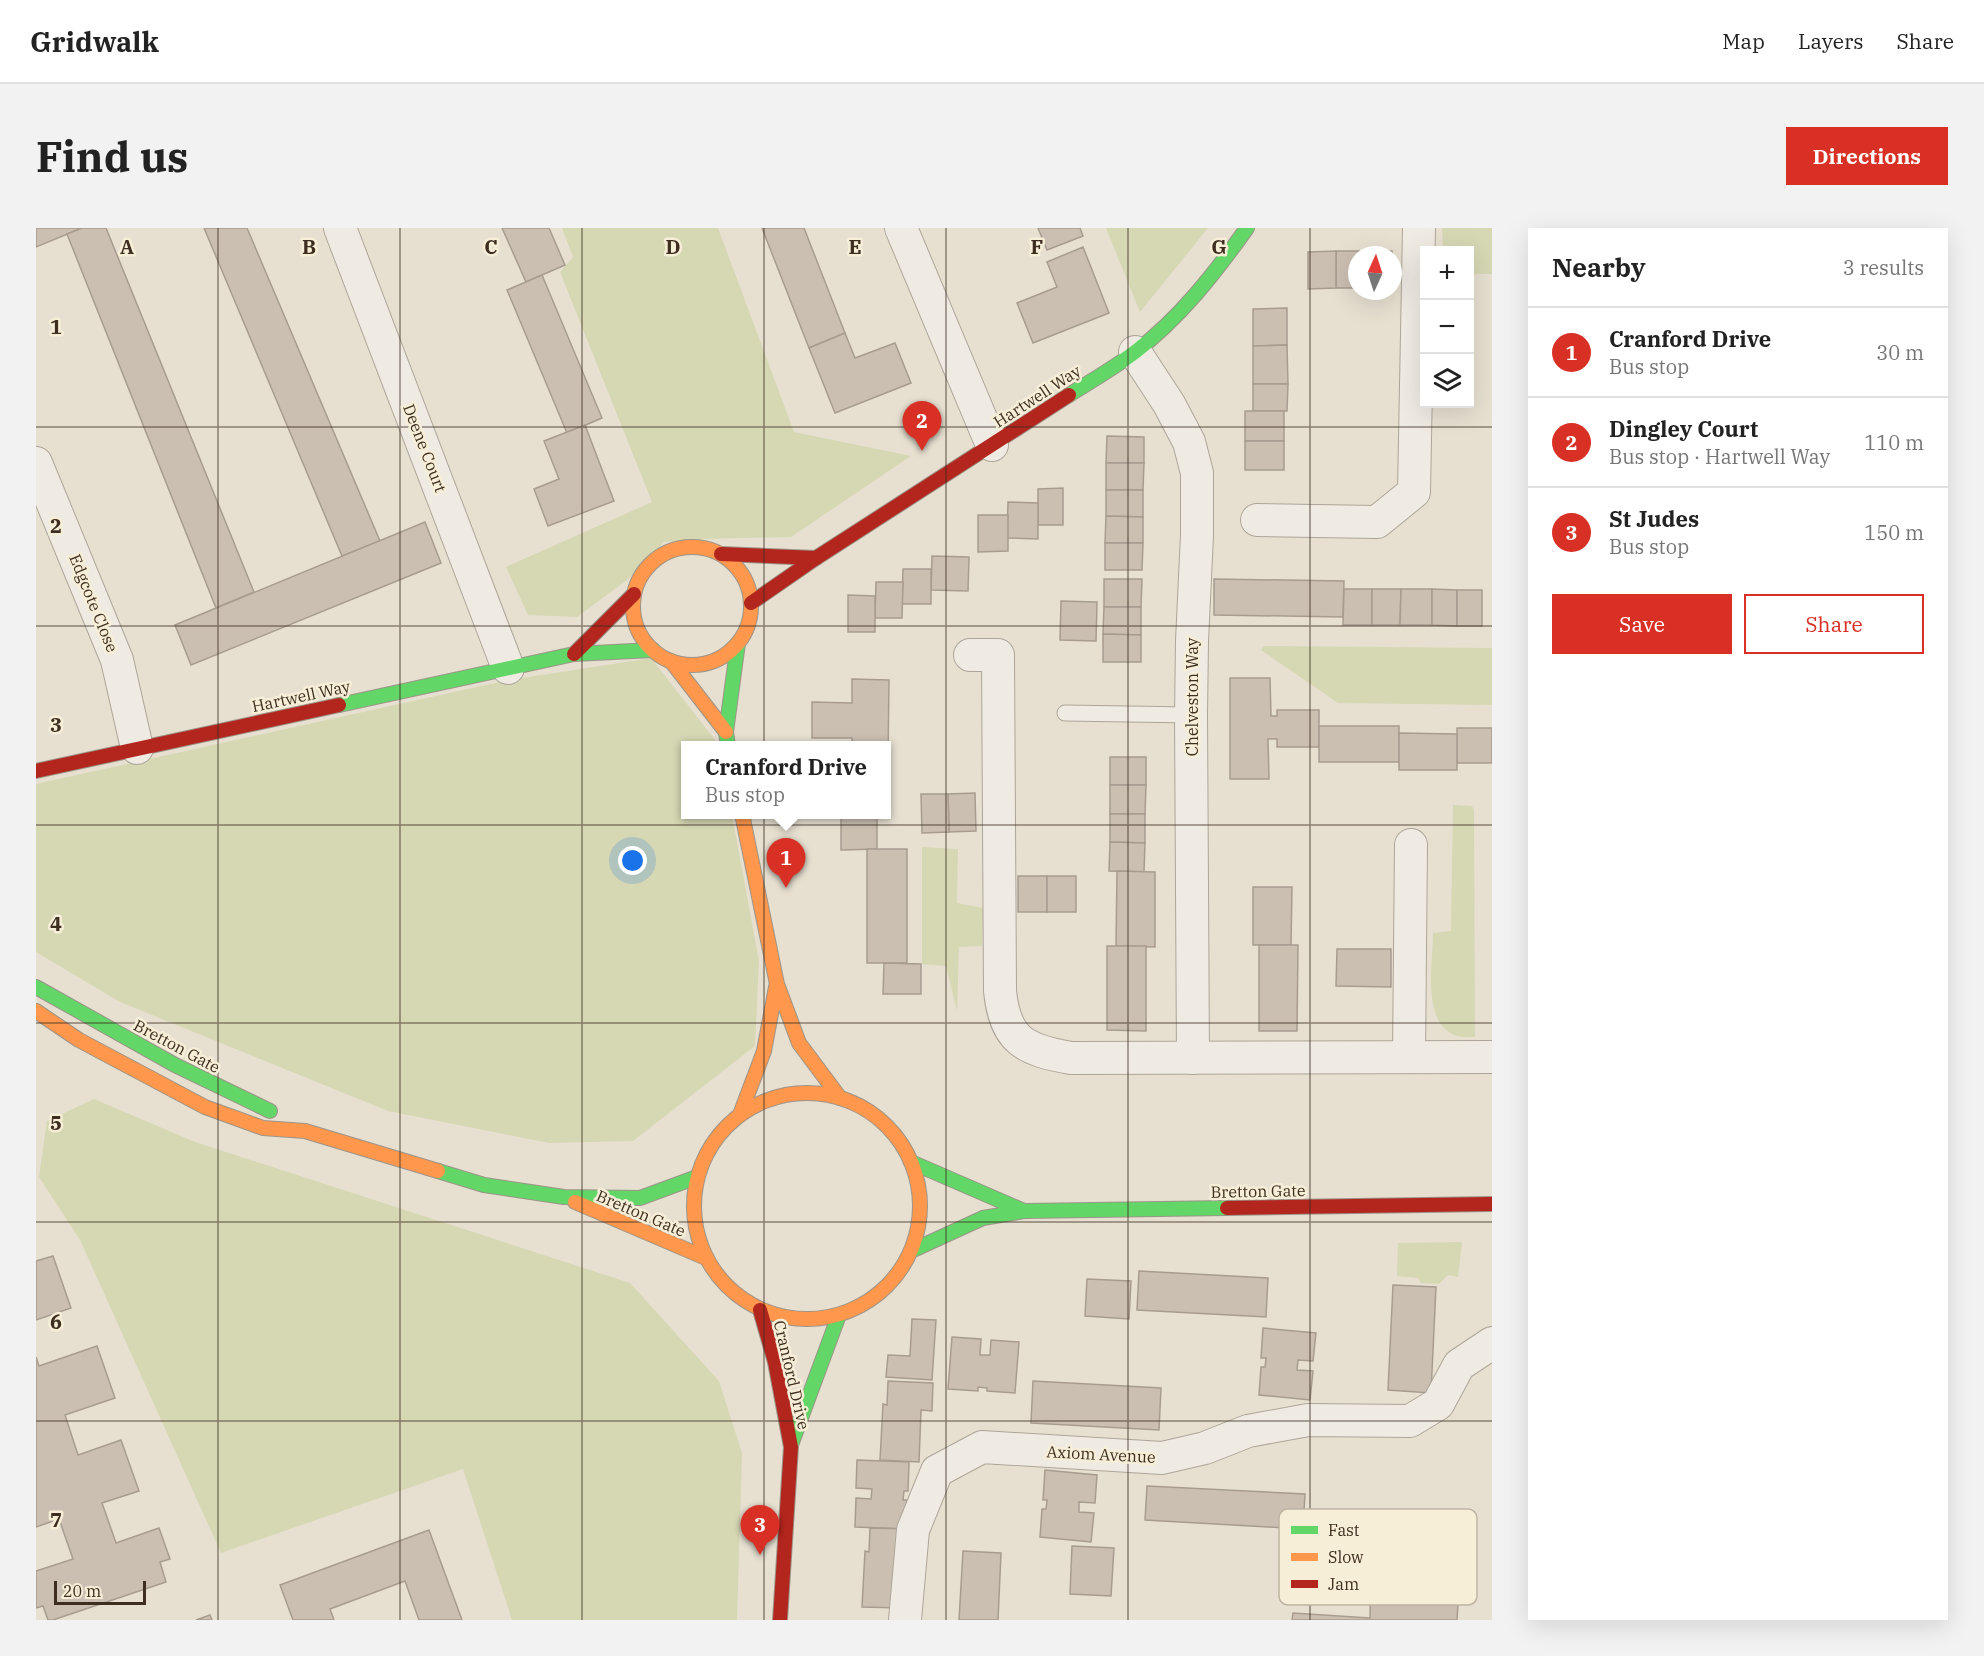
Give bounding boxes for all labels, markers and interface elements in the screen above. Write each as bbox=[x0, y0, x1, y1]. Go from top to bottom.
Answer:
text: Gridwalk bbox=[30, 23, 159, 60]
text: Map bbox=[1722, 27, 1765, 55]
text: Layers bbox=[1798, 27, 1864, 55]
text: Share bbox=[1897, 27, 1954, 55]
button: Directions bbox=[1786, 127, 1948, 185]
text: Find us bbox=[36, 129, 188, 184]
text: A bbox=[120, 233, 134, 260]
text: B bbox=[302, 233, 316, 260]
text: C bbox=[484, 233, 498, 260]
text: D bbox=[665, 233, 681, 260]
text: E bbox=[848, 233, 862, 260]
text: F bbox=[1031, 233, 1043, 260]
text: G bbox=[1211, 233, 1227, 260]
north arrow bbox=[1348, 246, 1402, 300]
map controls bbox=[1420, 246, 1474, 408]
button: + bbox=[1420, 246, 1474, 300]
text: Nearby bbox=[1552, 250, 1646, 284]
text: 3 results bbox=[1843, 254, 1924, 281]
button: − bbox=[1420, 300, 1474, 354]
text: 1 bbox=[50, 313, 62, 340]
text: Cranford Drive bbox=[1609, 324, 1771, 353]
text: 1 bbox=[1566, 339, 1578, 366]
text: 30 m bbox=[1876, 339, 1924, 366]
text: Bus stop bbox=[1609, 353, 1689, 380]
button: layers bbox=[1420, 354, 1474, 408]
street label: Hartwell Way bbox=[990, 360, 1085, 432]
street label: Deene Court bbox=[399, 401, 451, 495]
pin: 2 bbox=[902, 402, 942, 451]
text: Dingley Court bbox=[1609, 414, 1758, 443]
text: 2 bbox=[1566, 429, 1578, 456]
text: 110 m bbox=[1864, 429, 1924, 456]
text: Bus stop · Hartwell Way bbox=[1609, 443, 1830, 470]
text: St Judes bbox=[1609, 504, 1699, 533]
text: 2 bbox=[50, 512, 62, 539]
text: 3 bbox=[1566, 519, 1578, 546]
text: 150 m bbox=[1864, 519, 1924, 546]
text: Bus stop bbox=[1609, 533, 1689, 560]
street label: Edgcote Close bbox=[65, 551, 123, 655]
button: Save bbox=[1552, 594, 1732, 654]
button: Share bbox=[1744, 594, 1924, 654]
street label: Chelveston Way bbox=[1182, 637, 1202, 756]
street label: Hartwell Way bbox=[250, 676, 352, 716]
text: 3 bbox=[50, 711, 62, 738]
popup bbox=[681, 741, 891, 819]
text: Cranford Drive bbox=[705, 752, 867, 781]
text: Bus stop bbox=[705, 781, 785, 808]
pin: 1 bbox=[766, 838, 806, 888]
your location bbox=[618, 846, 647, 875]
text: 4 bbox=[50, 910, 62, 937]
street label: Bretton Gate bbox=[130, 1015, 224, 1077]
text: 5 bbox=[50, 1109, 62, 1136]
street label: Bretton Gate bbox=[1210, 1180, 1306, 1202]
street label: Bretton Gate bbox=[593, 1185, 689, 1241]
text: 6 bbox=[50, 1308, 62, 1335]
street label: Cranford Drive bbox=[770, 1318, 814, 1432]
street label: Axiom Avenue bbox=[1046, 1441, 1156, 1467]
text: 7 bbox=[50, 1506, 62, 1533]
pin: 3 bbox=[740, 1506, 780, 1555]
legend bbox=[1279, 1509, 1477, 1605]
text: Fast bbox=[1328, 1520, 1360, 1540]
text: Slow bbox=[1328, 1547, 1364, 1567]
text: Jam bbox=[1328, 1574, 1359, 1594]
scale bar bbox=[54, 1578, 146, 1606]
text: 20 m bbox=[63, 1581, 101, 1601]

